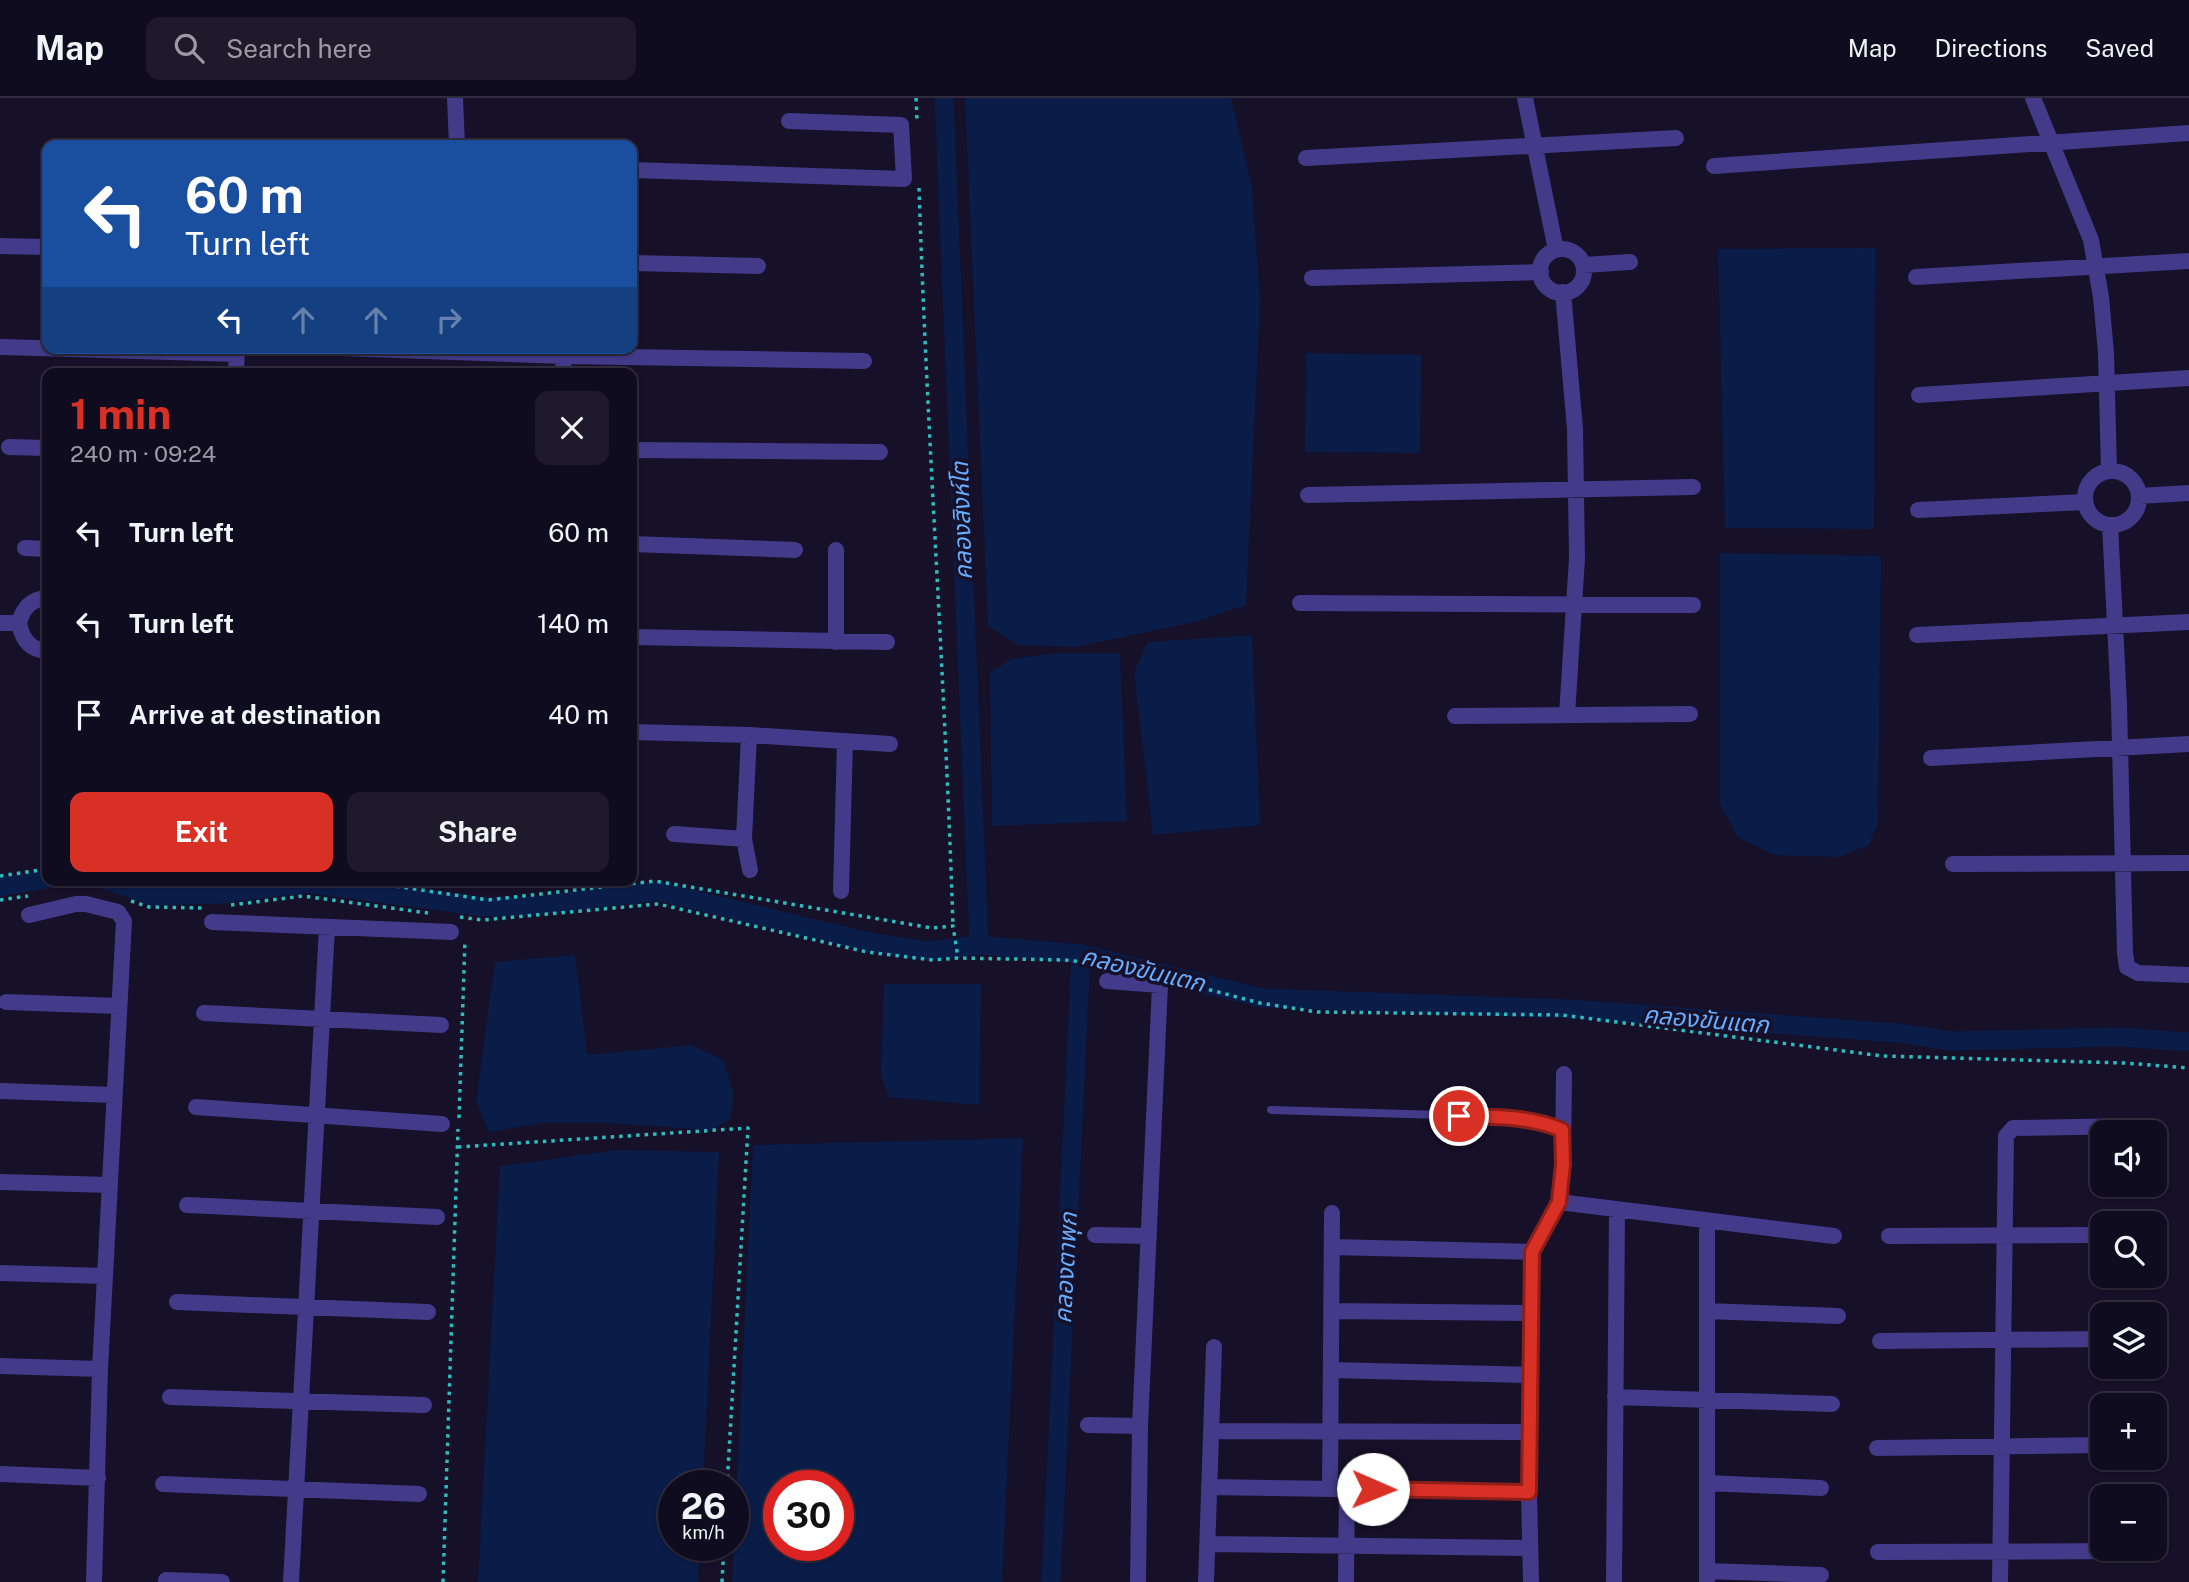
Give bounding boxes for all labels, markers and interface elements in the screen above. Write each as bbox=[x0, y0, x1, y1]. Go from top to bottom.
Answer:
search box bbox=[146, 17, 636, 80]
text: Map bbox=[35, 29, 104, 67]
icon: search bbox=[170, 29, 208, 67]
text: Search here bbox=[226, 33, 372, 64]
text: Map bbox=[1848, 34, 1897, 62]
text: Directions bbox=[1935, 34, 2047, 62]
text: Saved bbox=[2085, 34, 2154, 62]
text: 60 m bbox=[185, 166, 304, 224]
icon: left bbox=[70, 168, 161, 259]
text: Turn left bbox=[185, 225, 310, 262]
icon: left bbox=[211, 301, 249, 339]
icon: ahead bbox=[284, 301, 322, 339]
icon: ahead bbox=[357, 301, 395, 339]
icon: right bbox=[430, 301, 468, 339]
text: 1 min bbox=[70, 389, 171, 438]
button: close bbox=[535, 391, 609, 465]
text: 240 m · 09:24 bbox=[70, 440, 216, 467]
water label: คลองสิงห์โต bbox=[945, 460, 977, 581]
icon: left bbox=[70, 514, 108, 552]
text: Turn left bbox=[129, 517, 234, 548]
text: 60 m bbox=[548, 517, 609, 548]
icon: left bbox=[70, 605, 108, 643]
text: Turn left bbox=[129, 608, 234, 639]
text: 140 m bbox=[537, 608, 609, 639]
icon: arrive bbox=[70, 696, 108, 734]
text: Arrive at destination bbox=[129, 699, 381, 730]
text: 40 m bbox=[548, 699, 609, 730]
button: Exit bbox=[70, 792, 333, 872]
button: Share bbox=[347, 792, 609, 872]
water label: คลองขันแตก bbox=[1079, 941, 1209, 997]
water label: คลองขันแตก bbox=[1642, 1000, 1772, 1039]
pin bbox=[1429, 1086, 1489, 1146]
icon: arrive bbox=[1440, 1097, 1478, 1135]
map controls bbox=[2090, 1120, 2167, 1561]
button: sound bbox=[2090, 1120, 2167, 1197]
water label: คลองตาพุก bbox=[1048, 1210, 1084, 1324]
button: search bbox=[2090, 1211, 2167, 1288]
button: layers bbox=[2090, 1302, 2167, 1379]
button: + bbox=[2090, 1393, 2167, 1470]
position arrow bbox=[1336, 1452, 1410, 1526]
speed limit sign: 30 bbox=[763, 1470, 854, 1561]
button: − bbox=[2090, 1484, 2167, 1561]
text: 26 bbox=[681, 1486, 726, 1527]
text: km/h bbox=[682, 1522, 725, 1543]

